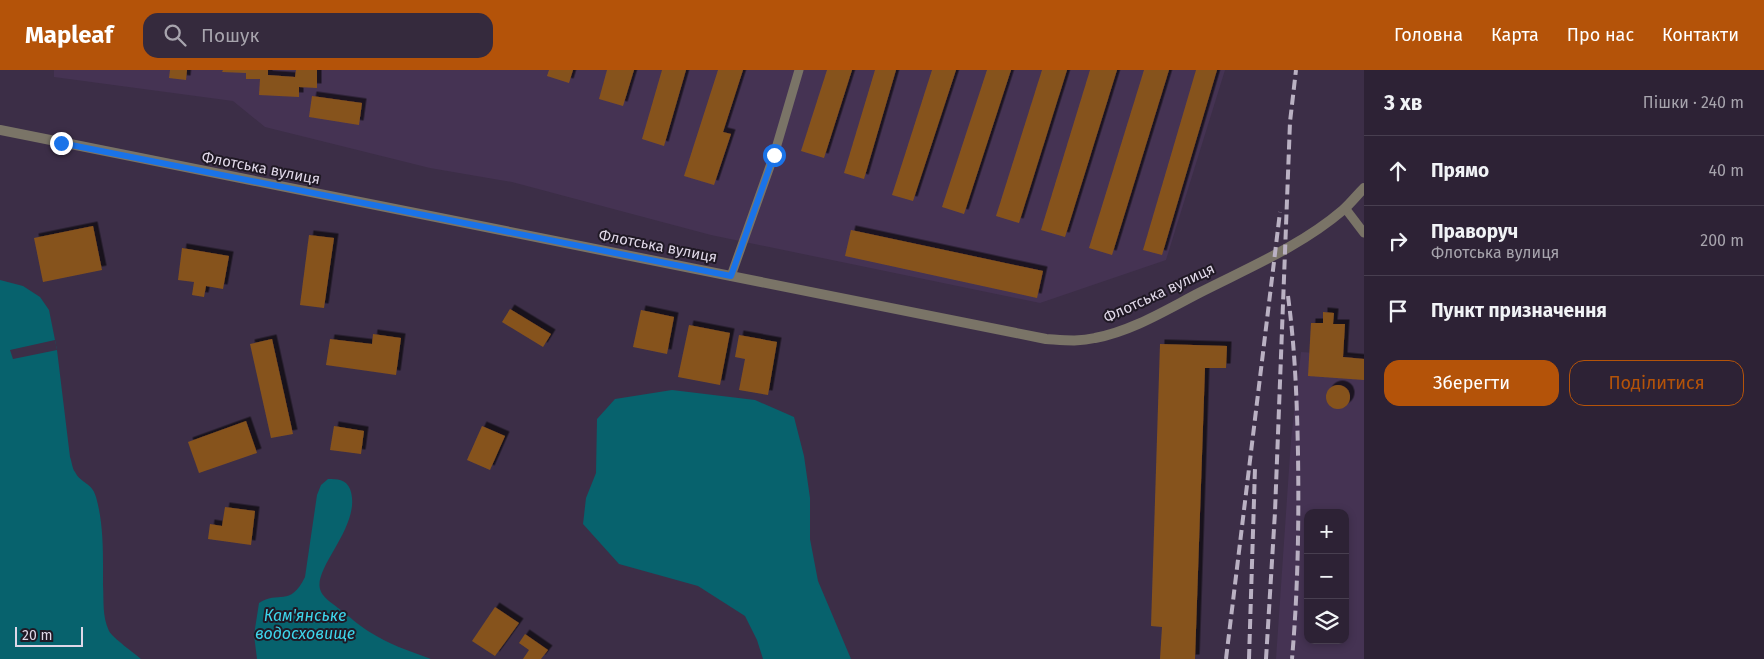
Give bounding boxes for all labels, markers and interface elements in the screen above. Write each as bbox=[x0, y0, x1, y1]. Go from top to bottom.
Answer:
search box bbox=[143, 13, 493, 58]
text: Mapleaf bbox=[25, 21, 113, 49]
icon: search bbox=[161, 21, 189, 49]
text: Пошук bbox=[201, 24, 259, 47]
text: Головна bbox=[1394, 24, 1463, 46]
text: Карта bbox=[1491, 24, 1539, 46]
text: Про нас bbox=[1567, 24, 1634, 46]
text: Контакти bbox=[1662, 24, 1739, 46]
text: 3 хв bbox=[1384, 90, 1422, 116]
text: Пішки · 240 m bbox=[1643, 93, 1744, 112]
route end bbox=[50, 132, 73, 155]
route start bbox=[763, 144, 786, 167]
street label: Флотська вулиця bbox=[200, 148, 322, 188]
icon: ahead bbox=[1384, 157, 1412, 185]
text: Прямо bbox=[1431, 159, 1489, 182]
text: 40 m bbox=[1709, 161, 1744, 180]
text: Праворуч bbox=[1431, 220, 1518, 243]
street label: Флотська вулиця bbox=[597, 226, 719, 266]
icon: right bbox=[1384, 227, 1412, 255]
text: 200 m bbox=[1700, 231, 1744, 250]
text: Флотська вулиця bbox=[1431, 243, 1559, 262]
street label: Флотська вулиця bbox=[1101, 259, 1217, 327]
icon: arrive bbox=[1384, 297, 1412, 325]
text: Пункт призначення bbox=[1431, 299, 1607, 322]
button: Зберегти bbox=[1384, 360, 1559, 406]
button: Поділитися bbox=[1569, 360, 1744, 406]
map controls bbox=[1304, 509, 1349, 644]
button: + bbox=[1304, 509, 1349, 554]
button: − bbox=[1304, 554, 1349, 599]
button: layers bbox=[1304, 599, 1349, 644]
water label: Кам'янське водосховище bbox=[255, 606, 355, 643]
scale bar bbox=[15, 624, 82, 647]
text: 20 m bbox=[22, 627, 52, 644]

